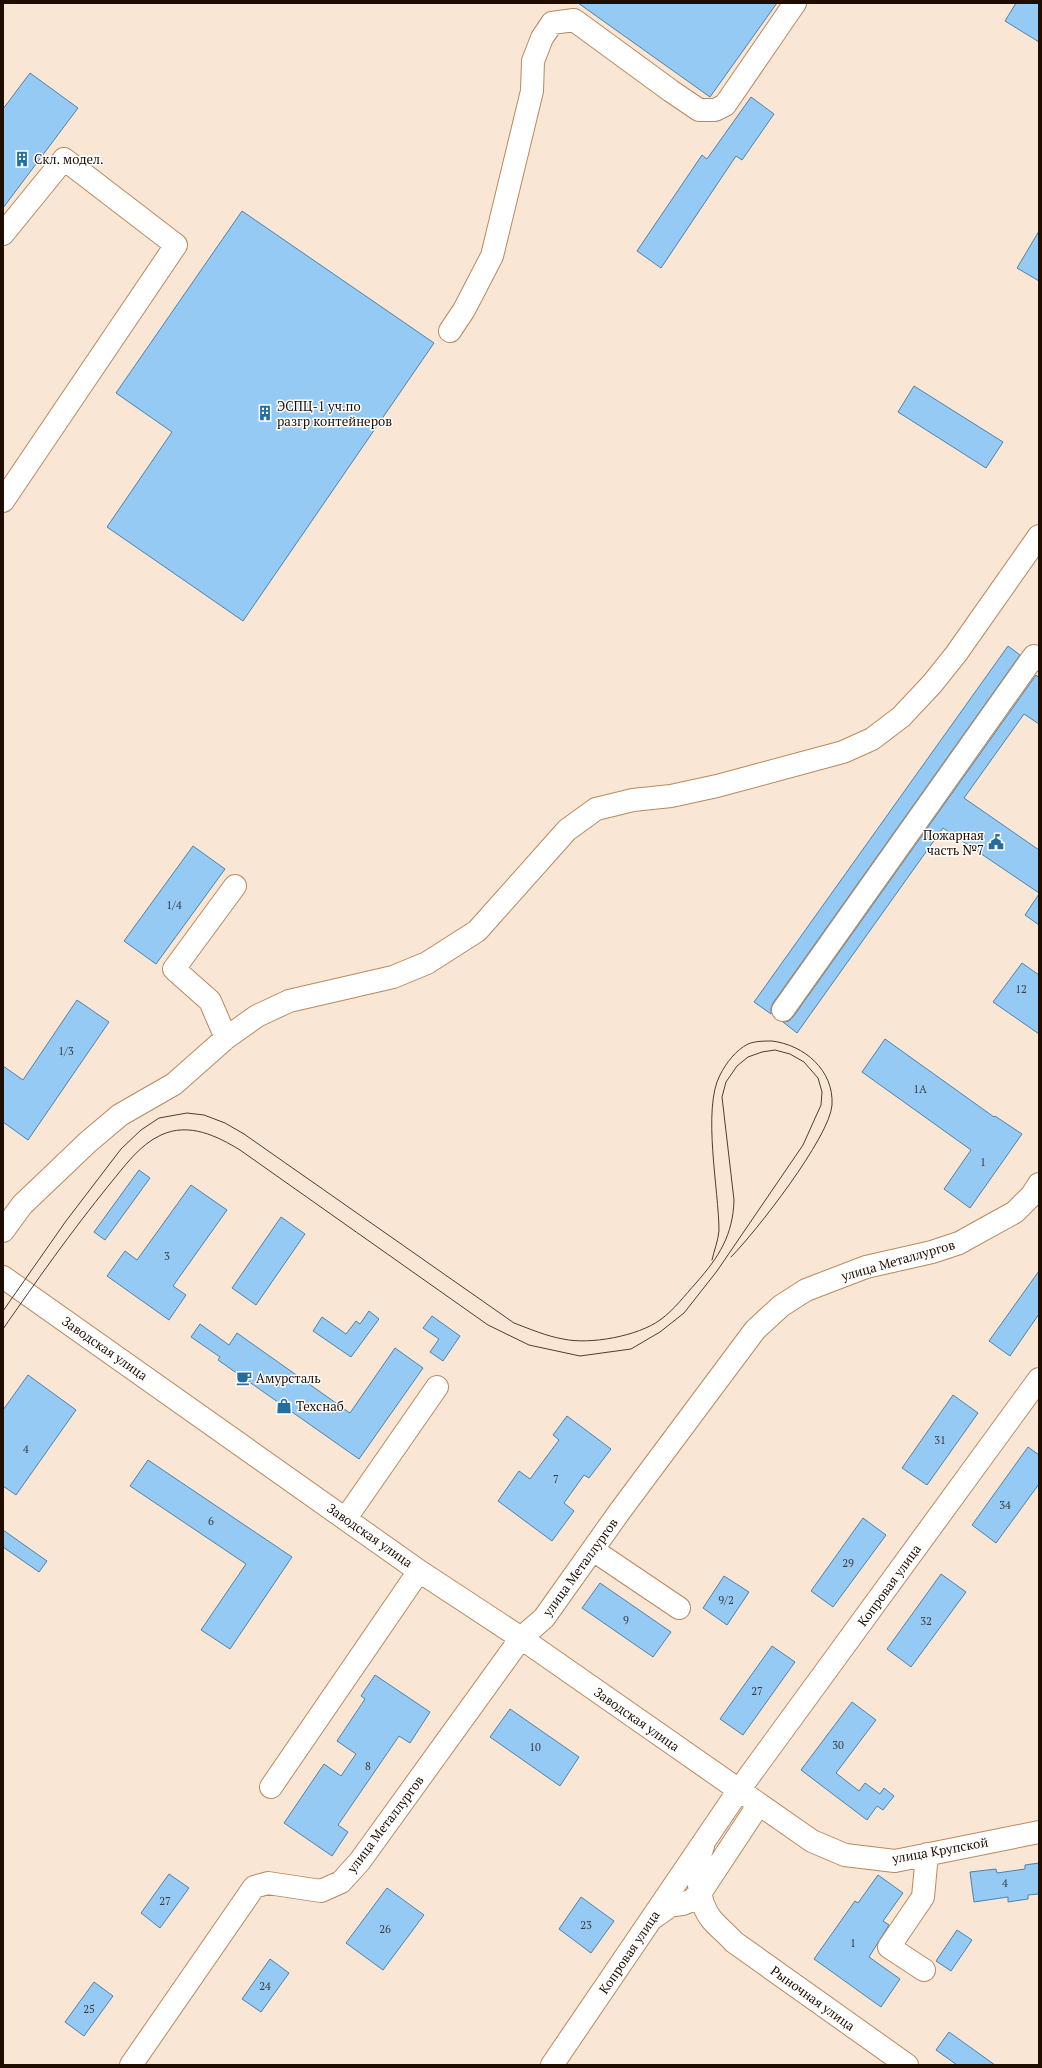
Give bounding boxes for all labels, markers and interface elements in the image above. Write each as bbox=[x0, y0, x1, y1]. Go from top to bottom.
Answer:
building icon: Скл. модел. bbox=[13, 150, 31, 168]
place label: Скл. модел. bbox=[34, 150, 104, 168]
place label: ЭСПЦ-1 уч.по разгр контейнеров bbox=[277, 397, 392, 430]
building icon: ЭСПЦ-1 уч.по разгр контейнеров bbox=[256, 404, 274, 422]
place label: Пожарная часть №7 bbox=[923, 826, 984, 859]
public building icon: Пожарная часть №7 bbox=[987, 833, 1005, 851]
house number: 1/4 bbox=[166, 898, 182, 912]
house number: 12 bbox=[1015, 982, 1027, 996]
house number: 1/3 bbox=[58, 1044, 74, 1058]
house number: 1А bbox=[913, 1082, 927, 1096]
house number: 1 bbox=[980, 1155, 986, 1169]
street label: улица Металлургов bbox=[838, 1235, 957, 1285]
house number: 3 bbox=[164, 1249, 170, 1263]
street label: Заводская улица bbox=[59, 1312, 152, 1384]
cafe icon: Амурсталь bbox=[235, 1369, 253, 1387]
place label: Амурсталь bbox=[256, 1369, 321, 1387]
shop icon: Техснаб bbox=[275, 1397, 293, 1415]
place label: Техснаб bbox=[296, 1397, 344, 1415]
house number: 31 bbox=[934, 1433, 946, 1447]
house number: 4 bbox=[23, 1442, 29, 1456]
house number: 7 bbox=[553, 1472, 559, 1486]
house number: 34 bbox=[999, 1498, 1011, 1512]
street label: Заводская улица bbox=[324, 1499, 417, 1571]
house number: 6 bbox=[208, 1514, 214, 1528]
street label: улица Металлургов bbox=[538, 1514, 622, 1621]
street label: Копровая улица bbox=[853, 1540, 925, 1629]
house number: 29 bbox=[842, 1556, 854, 1570]
house number: 9/2 bbox=[718, 1593, 734, 1607]
house number: 9 bbox=[623, 1613, 629, 1627]
house number: 32 bbox=[920, 1614, 932, 1628]
street label: Заводская улица bbox=[591, 1683, 684, 1755]
house number: 27 bbox=[751, 1684, 763, 1698]
house number: 30 bbox=[832, 1738, 844, 1752]
house number: 10 bbox=[529, 1740, 541, 1754]
house number: 8 bbox=[365, 1759, 371, 1773]
street label: улица Металлургов bbox=[342, 1772, 428, 1877]
street label: улица Крупской bbox=[890, 1833, 989, 1867]
house number: 4 bbox=[1002, 1876, 1008, 1890]
house number: 27 bbox=[159, 1894, 171, 1908]
street label: Копровая улица bbox=[594, 1906, 664, 1997]
house number: 23 bbox=[580, 1918, 592, 1932]
house number: 26 bbox=[379, 1922, 391, 1936]
house number: 1 bbox=[850, 1936, 856, 1950]
street label: Рыночная улица bbox=[767, 1961, 859, 2035]
house number: 24 bbox=[259, 1979, 271, 1993]
house number: 25 bbox=[83, 2002, 95, 2016]

